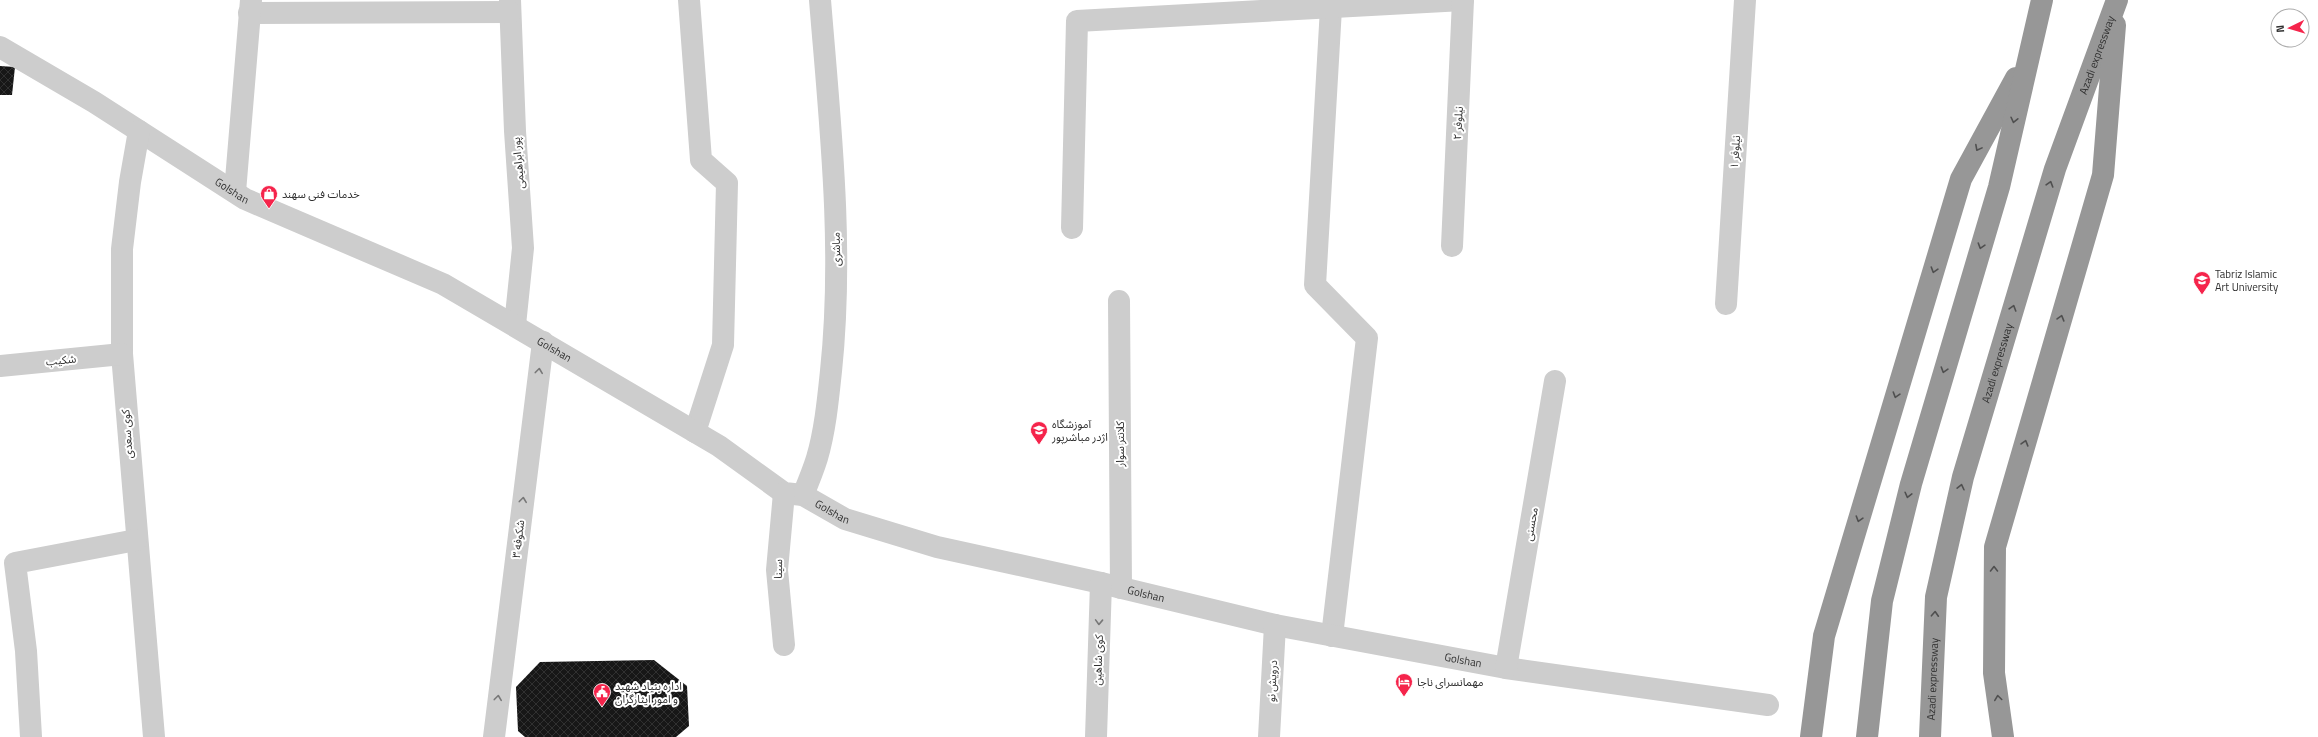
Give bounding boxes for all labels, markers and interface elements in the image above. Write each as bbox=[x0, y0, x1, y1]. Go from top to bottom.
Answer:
north arrow bbox=[2270, 8, 2310, 48]
street label: Azadi expressway bbox=[2075, 13, 2119, 97]
text: N bbox=[2272, 24, 2288, 33]
street label: نیلوفر ۲ bbox=[1449, 106, 1467, 140]
one-way arrow bbox=[2010, 116, 2019, 123]
street label: نیلوفر ۱ bbox=[1726, 135, 1744, 169]
street label: پور ابراهیمی bbox=[508, 136, 528, 190]
one-way arrow bbox=[1975, 144, 1983, 152]
street label: Golshan bbox=[212, 174, 251, 208]
one-way arrow bbox=[2045, 181, 2054, 188]
shop icon: خدمات فنی سهند bbox=[259, 184, 279, 209]
place label: خدمات فنی سهند bbox=[282, 186, 360, 202]
street label: مباشری bbox=[828, 232, 844, 266]
one-way arrow bbox=[1977, 242, 1986, 249]
place label: Tabriz Islamic Art University bbox=[2215, 266, 2279, 295]
one-way arrow bbox=[1930, 267, 1939, 274]
school or university icon: Tabriz Islamic Art University bbox=[2192, 270, 2212, 295]
one-way arrow bbox=[2008, 305, 2017, 312]
one-way arrow bbox=[2056, 315, 2065, 322]
street label: Azadi expressway bbox=[1978, 321, 2017, 405]
street label: Golshan bbox=[534, 333, 575, 366]
street label: شکیب bbox=[45, 350, 77, 370]
one-way arrow bbox=[1940, 367, 1949, 374]
one-way arrow bbox=[534, 368, 543, 374]
one-way arrow bbox=[1892, 391, 1901, 398]
street label: کوی سعدی bbox=[117, 409, 137, 459]
place label: آموزشگاه اژدر مباشرپور bbox=[1051, 416, 1108, 445]
school or university icon: آموزشگاه اژدر مباشرپور bbox=[1029, 420, 1049, 445]
street label: کلانتر سوار bbox=[1112, 421, 1128, 468]
one-way arrow bbox=[2020, 440, 2029, 447]
one-way arrow bbox=[1956, 484, 1964, 490]
one-way arrow bbox=[1904, 491, 1913, 498]
street label: Golshan bbox=[812, 495, 851, 528]
one-way arrow bbox=[518, 497, 527, 503]
street label: محسنی bbox=[1520, 506, 1542, 542]
one-way arrow bbox=[1855, 515, 1864, 522]
street label: شکوفه ۳ bbox=[508, 519, 528, 559]
street label: سینا bbox=[770, 559, 786, 579]
one-way arrow bbox=[1990, 566, 1999, 572]
street label: Golshan bbox=[1126, 582, 1166, 606]
one-way arrow bbox=[1931, 611, 1940, 617]
one-way arrow bbox=[1095, 619, 1104, 625]
street label: کوی شاهین bbox=[1089, 634, 1107, 686]
street label: Azadi expressway bbox=[1923, 637, 1942, 721]
street label: Golshan bbox=[1443, 649, 1483, 671]
street label: درویش نو bbox=[1263, 660, 1281, 702]
hotel icon: مهمانسرای ناجا bbox=[1394, 672, 1414, 697]
place label: مهمانسرای ناجا bbox=[1417, 674, 1484, 690]
place label: اداره بنیاد شهید و امور ایثارگران bbox=[615, 678, 682, 707]
public building icon: اداره بنیاد شهید و امور ایثارگران bbox=[592, 682, 612, 707]
one-way arrow bbox=[493, 695, 502, 701]
one-way arrow bbox=[1994, 695, 2003, 701]

